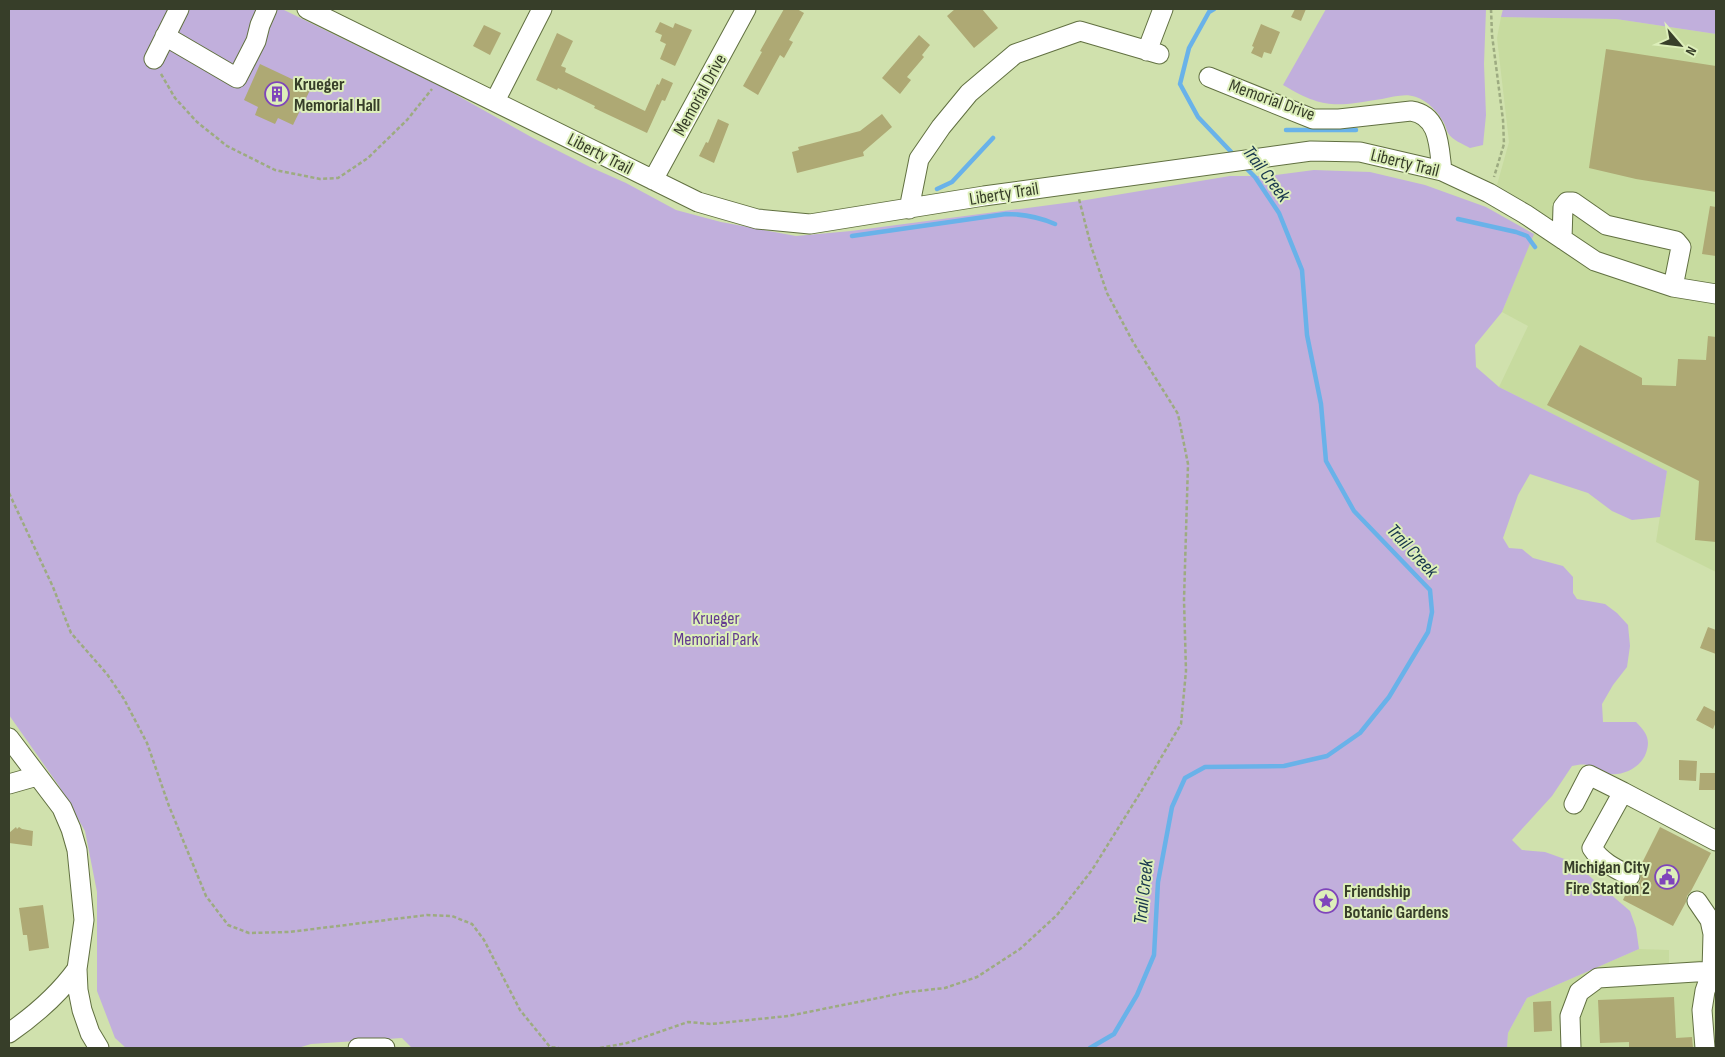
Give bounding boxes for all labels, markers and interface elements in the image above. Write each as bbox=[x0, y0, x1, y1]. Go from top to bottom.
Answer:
north arrow bbox=[1655, 20, 1705, 70]
text: N bbox=[1682, 44, 1700, 58]
street label: Memorial Drive bbox=[669, 51, 731, 139]
place label: Krueger Memorial Hall bbox=[294, 74, 380, 116]
street label: Memorial Drive bbox=[1226, 75, 1318, 125]
building icon: Krueger Memorial Hall bbox=[264, 81, 290, 107]
street label: Liberty Trail bbox=[564, 129, 636, 179]
water label: Trail Creek bbox=[1237, 141, 1295, 208]
street label: Liberty Trail bbox=[1369, 144, 1441, 182]
street label: Liberty Trail bbox=[968, 178, 1040, 210]
water label: Trail Creek bbox=[1382, 519, 1443, 583]
park label: Krueger Memorial Park bbox=[674, 608, 759, 650]
place label: Michigan City Fire Station 2 bbox=[1564, 857, 1651, 899]
water label: Trail Creek bbox=[1129, 858, 1159, 925]
public building icon: Michigan City Fire Station 2 bbox=[1654, 864, 1680, 890]
place label: Friendship Botanic Gardens bbox=[1344, 881, 1448, 923]
place icon: Friendship Botanic Gardens bbox=[1313, 888, 1339, 914]

